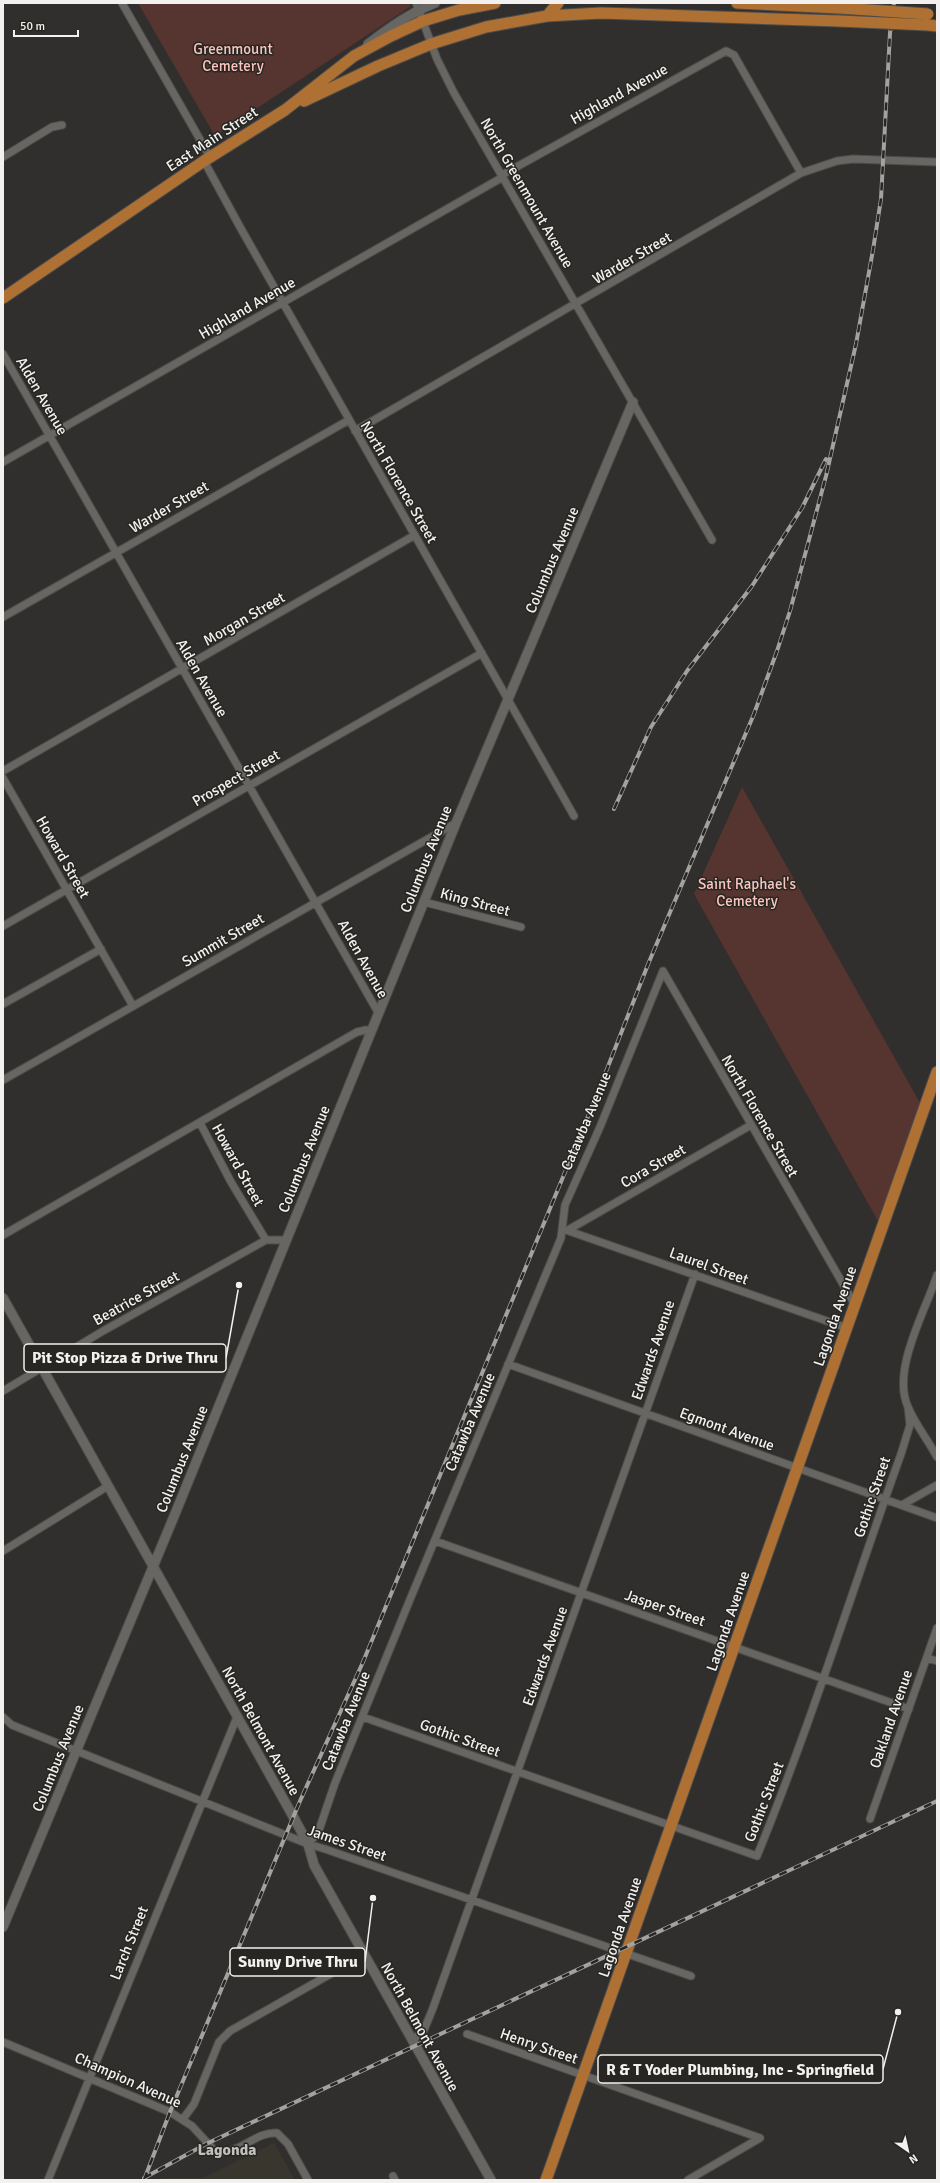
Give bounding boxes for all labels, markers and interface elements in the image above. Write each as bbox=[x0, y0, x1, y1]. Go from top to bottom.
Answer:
scale bar bbox=[14, 12, 78, 38]
text: 50 m bbox=[20, 19, 45, 34]
park label: Greenmount Cemetery bbox=[193, 40, 273, 75]
street label: Highland Avenue bbox=[567, 60, 671, 128]
street label: East Main Street bbox=[163, 103, 261, 175]
street label: North Greenmount Avenue bbox=[477, 115, 577, 271]
street label: Warder Street bbox=[589, 228, 675, 288]
street label: Highland Avenue bbox=[195, 273, 299, 343]
street label: Alden Avenue bbox=[12, 354, 72, 438]
street label: North Florence Street bbox=[357, 418, 441, 546]
street label: Warder Street bbox=[126, 477, 212, 537]
street label: Columbus Avenue bbox=[521, 504, 583, 616]
street label: Morgan Street bbox=[200, 588, 288, 650]
street label: Alden Avenue bbox=[172, 636, 232, 720]
street label: Prospect Street bbox=[189, 746, 283, 810]
street label: Columbus Avenue bbox=[396, 803, 456, 915]
street label: Howard Street bbox=[32, 813, 94, 901]
park label: Saint Raphael's Cemetery bbox=[698, 875, 796, 910]
street label: King Street bbox=[438, 884, 512, 920]
street label: Summit Street bbox=[179, 909, 267, 971]
street label: Alden Avenue bbox=[334, 917, 392, 1001]
street label: North Florence Street bbox=[718, 1052, 802, 1180]
street label: Catawba Avenue bbox=[557, 1069, 615, 1173]
street label: Columbus Avenue bbox=[274, 1103, 334, 1215]
street label: Howard Street bbox=[208, 1120, 268, 1210]
street label: Cora Street bbox=[617, 1140, 689, 1192]
street label: Laurel Street bbox=[667, 1243, 751, 1289]
street label: Lagonda Avenue bbox=[809, 1263, 861, 1369]
street label: Beatrice Street bbox=[90, 1267, 182, 1329]
street label: Edwards Avenue bbox=[627, 1298, 679, 1402]
callout: Pit Stop Pizza & Drive Thru bbox=[24, 1344, 226, 1372]
text: Pit Stop Pizza & Drive Thru bbox=[32, 1348, 218, 1368]
street label: Catawba Avenue bbox=[441, 1370, 499, 1474]
street label: Columbus Avenue bbox=[152, 1403, 212, 1515]
street label: Egmont Avenue bbox=[677, 1404, 777, 1454]
street label: Gothic Street bbox=[850, 1454, 894, 1540]
street label: Lagonda Avenue bbox=[702, 1568, 754, 1674]
street label: Jasper Street bbox=[622, 1586, 708, 1630]
street label: Edwards Avenue bbox=[519, 1604, 571, 1708]
street label: North Belmont Avenue bbox=[218, 1663, 304, 1799]
street label: Oakland Avenue bbox=[866, 1667, 916, 1771]
street label: Catawba Avenue bbox=[318, 1669, 374, 1773]
street label: Columbus Avenue bbox=[28, 1702, 88, 1814]
street label: Gothic Street bbox=[417, 1715, 503, 1761]
street label: Gothic Street bbox=[741, 1759, 787, 1845]
street label: James Street bbox=[305, 1821, 389, 1865]
street label: Lagonda Avenue bbox=[594, 1874, 646, 1980]
street label: Larch Street bbox=[106, 1903, 152, 1983]
callout: Sunny Drive Thru bbox=[230, 1948, 365, 1976]
text: Sunny Drive Thru bbox=[238, 1952, 358, 1972]
street label: North Belmont Avenue bbox=[377, 1959, 463, 2095]
street label: Henry Street bbox=[498, 2024, 580, 2068]
street label: Champion Avenue bbox=[72, 2048, 184, 2112]
callout: R & T Yoder Plumbing, Inc - Springfield bbox=[598, 2055, 883, 2083]
text: R & T Yoder Plumbing, Inc - Springfield bbox=[606, 2060, 874, 2080]
north arrow bbox=[888, 2131, 928, 2171]
district label: Lagonda bbox=[197, 2140, 257, 2160]
text: N bbox=[907, 2151, 920, 2166]

